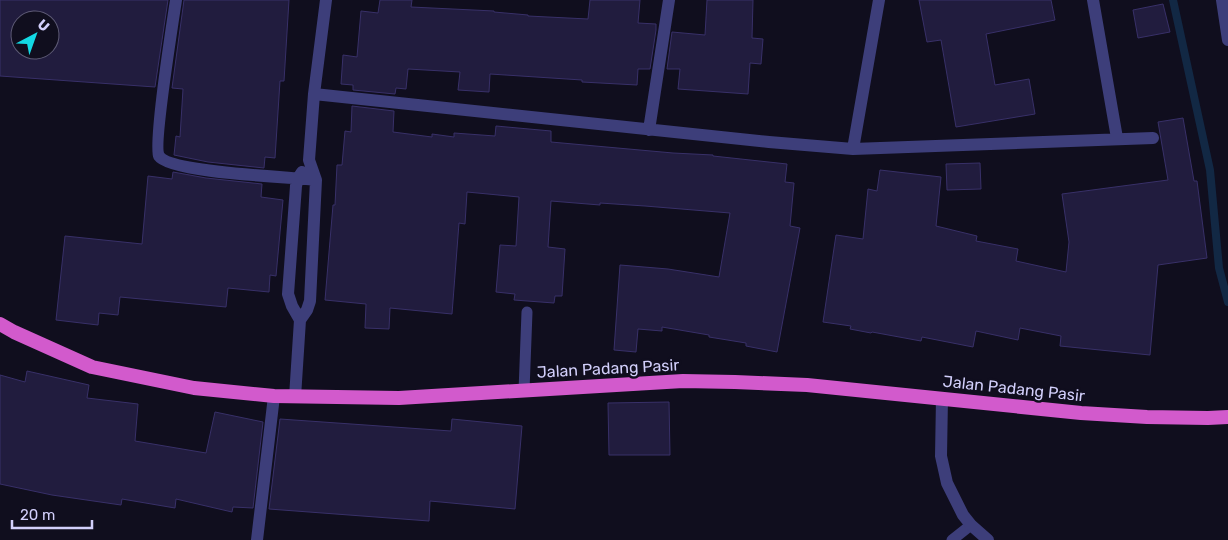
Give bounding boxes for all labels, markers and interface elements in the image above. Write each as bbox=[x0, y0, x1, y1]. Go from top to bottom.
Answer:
north arrow bbox=[10, 10, 60, 60]
text: U bbox=[34, 16, 53, 35]
street label: Jalan Padang Pasir bbox=[536, 355, 680, 382]
street label: Jalan Padang Pasir bbox=[942, 372, 1086, 405]
scale bar bbox=[12, 498, 92, 530]
text: 20 m bbox=[20, 506, 55, 524]

